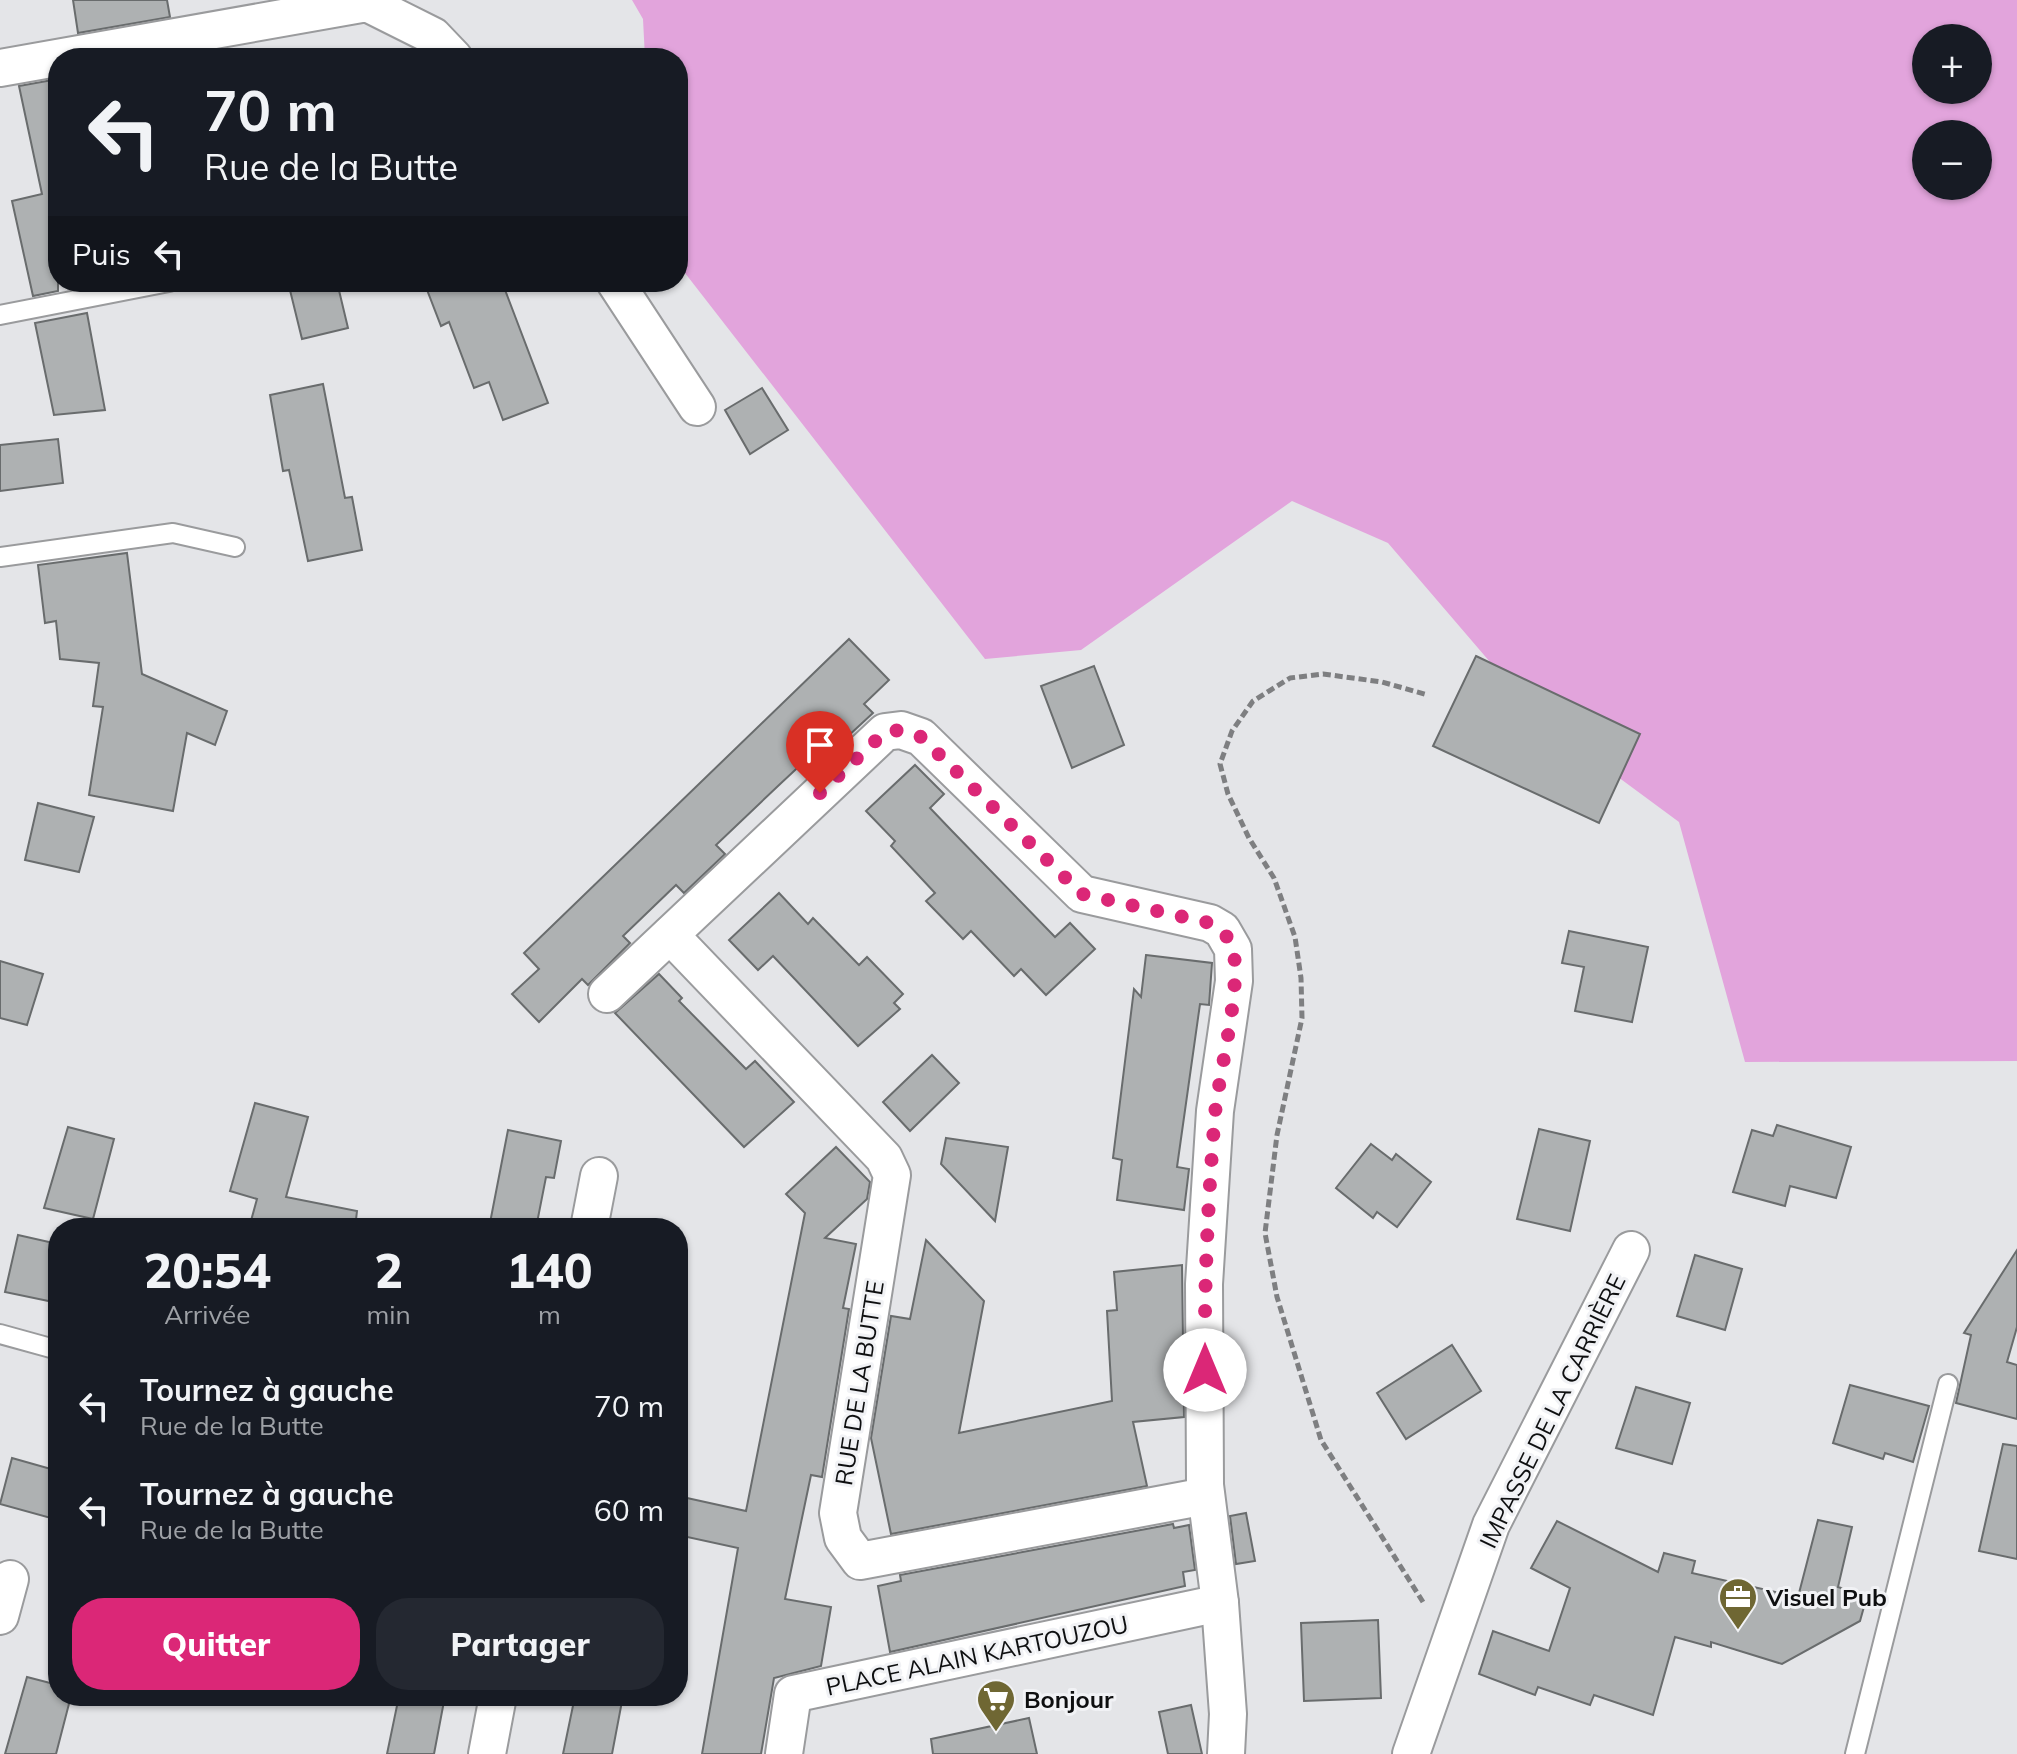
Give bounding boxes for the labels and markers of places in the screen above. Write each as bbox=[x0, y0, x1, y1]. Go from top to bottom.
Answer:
pin bbox=[786, 711, 854, 793]
office icon: Visuel Pub bbox=[1717, 1576, 1759, 1631]
place label: Visuel Pub bbox=[1765, 1582, 1887, 1612]
supermarket icon: Bonjour bbox=[975, 1678, 1017, 1733]
place label: Bonjour bbox=[1024, 1684, 1114, 1714]

